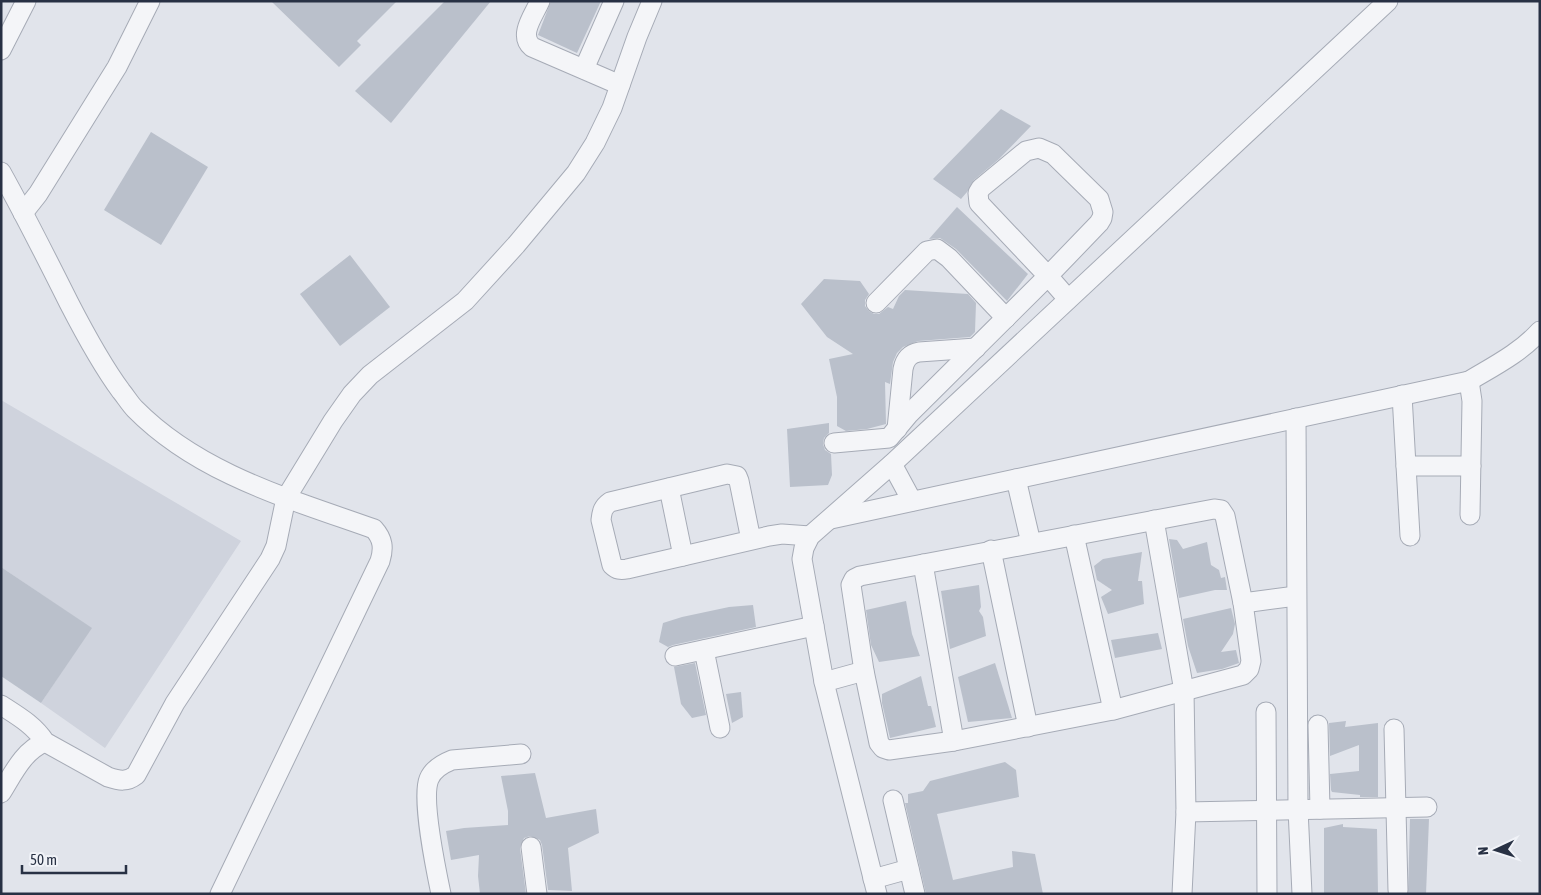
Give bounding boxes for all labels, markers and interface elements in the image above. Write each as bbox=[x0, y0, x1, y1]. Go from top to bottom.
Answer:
north arrow bbox=[1471, 825, 1521, 875]
scale bar bbox=[22, 842, 126, 874]
text: N bbox=[1475, 846, 1491, 856]
text: 50 m bbox=[30, 851, 57, 868]

